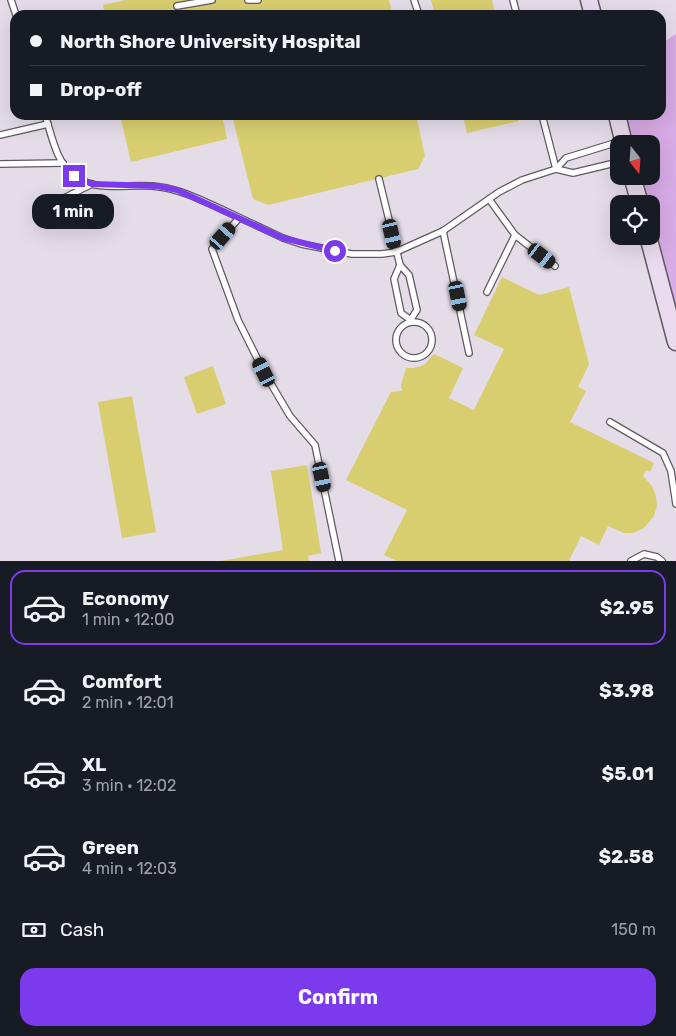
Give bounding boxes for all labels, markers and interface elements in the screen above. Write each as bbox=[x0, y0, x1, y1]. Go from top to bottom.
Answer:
text: North Shore University Hospital bbox=[60, 30, 361, 53]
text: Drop-off bbox=[60, 78, 142, 101]
north arrow bbox=[610, 135, 660, 185]
map controls bbox=[610, 135, 660, 245]
route end bbox=[63, 165, 85, 187]
callout: 1 min bbox=[33, 194, 115, 228]
button: locate bbox=[610, 195, 660, 245]
text: 1 min bbox=[53, 202, 93, 221]
car bbox=[381, 218, 402, 250]
car bbox=[207, 220, 238, 252]
route start bbox=[324, 240, 346, 262]
car bbox=[525, 241, 558, 271]
car bbox=[447, 280, 468, 312]
car bbox=[250, 355, 277, 389]
car bbox=[311, 461, 332, 493]
icon: car bbox=[22, 585, 67, 630]
text: Economy bbox=[82, 587, 169, 610]
text: $2.95 bbox=[600, 596, 654, 619]
text: 1 min · 12:00 bbox=[82, 610, 174, 629]
icon: car bbox=[22, 668, 67, 713]
text: Comfort bbox=[82, 670, 162, 693]
text: $3.98 bbox=[599, 679, 654, 702]
text: 2 min · 12:01 bbox=[82, 693, 174, 712]
icon: car bbox=[22, 751, 67, 796]
text: XL bbox=[82, 753, 106, 776]
text: $5.01 bbox=[601, 762, 654, 785]
text: 3 min · 12:02 bbox=[82, 776, 176, 795]
icon: car bbox=[22, 834, 67, 879]
text: Green bbox=[82, 836, 139, 859]
text: $2.58 bbox=[598, 845, 654, 868]
text: 4 min · 12:03 bbox=[82, 859, 177, 878]
icon: cash bbox=[20, 916, 48, 944]
text: Cash bbox=[60, 918, 104, 941]
text: 150 m bbox=[611, 920, 656, 939]
button: Confirm bbox=[20, 968, 656, 1026]

